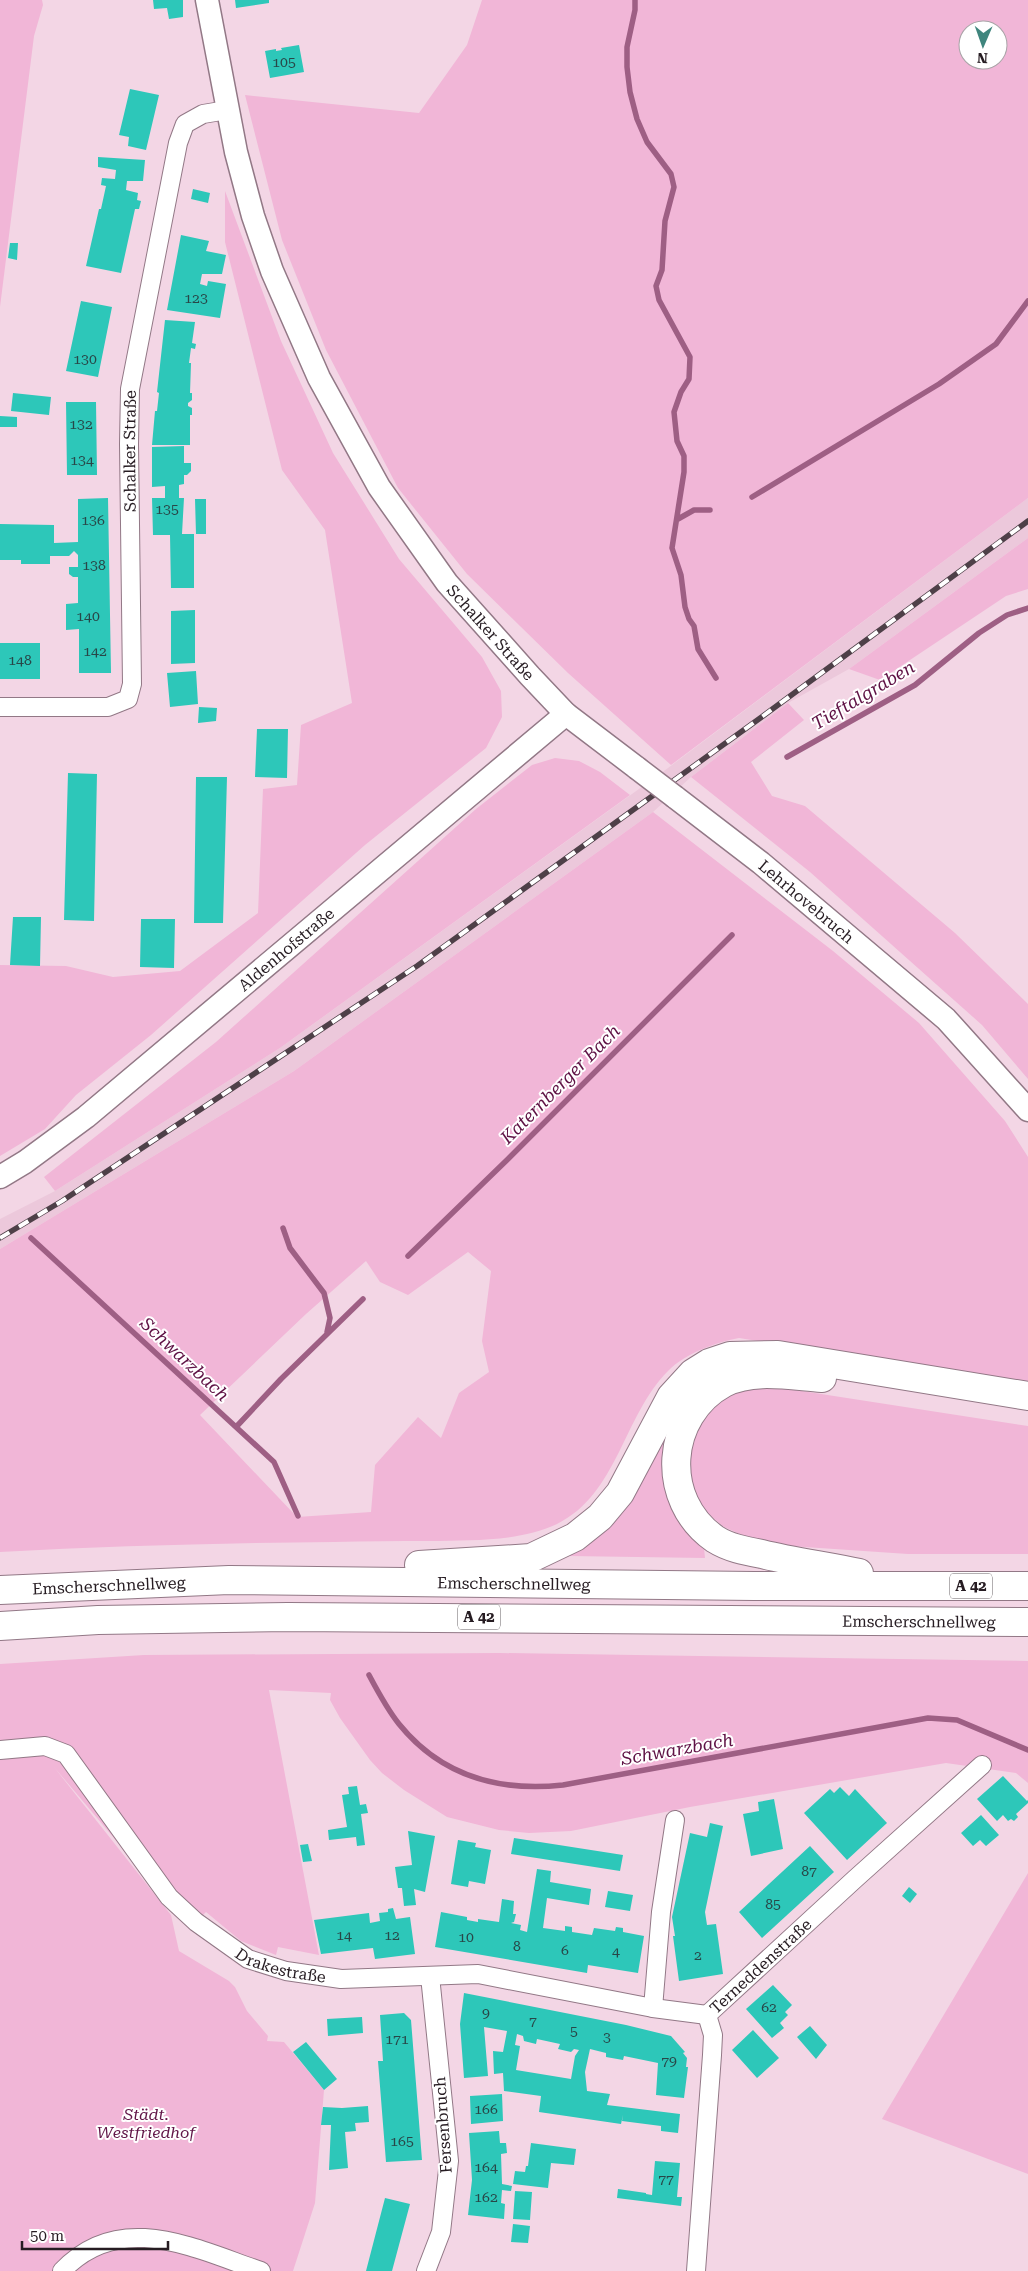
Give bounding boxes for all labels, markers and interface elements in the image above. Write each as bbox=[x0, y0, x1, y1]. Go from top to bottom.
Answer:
north arrow bbox=[958, 20, 1008, 70]
text: N bbox=[977, 50, 988, 66]
house number: 105 bbox=[272, 54, 296, 70]
house number: 123 bbox=[184, 290, 208, 306]
house number: 130 bbox=[73, 351, 97, 367]
street label: Schalker Straße bbox=[119, 390, 139, 512]
house number: 132 bbox=[69, 416, 93, 432]
house number: 134 bbox=[70, 452, 94, 468]
house number: 135 bbox=[155, 501, 179, 517]
house number: 136 bbox=[81, 512, 105, 528]
house number: 138 bbox=[82, 557, 106, 573]
street label: Schalker Straße bbox=[443, 580, 539, 684]
house number: 140 bbox=[76, 608, 100, 624]
house number: 142 bbox=[83, 643, 107, 659]
house number: 148 bbox=[8, 652, 32, 668]
water label: Tieftalgraben bbox=[808, 656, 918, 734]
street label: Lehrhovebruch bbox=[755, 856, 858, 947]
street label: Aldenhofstraße bbox=[234, 903, 338, 995]
water label: Katernberger Bach bbox=[495, 1020, 624, 1149]
water label: Schwarzbach bbox=[136, 1312, 234, 1405]
street label: Emscherschnellweg bbox=[32, 1572, 187, 1598]
street label: Emscherschnellweg bbox=[437, 1573, 592, 1594]
road number: A 42 bbox=[950, 1574, 992, 1598]
road number: A 42 bbox=[458, 1604, 500, 1630]
street label: Emscherschnellweg bbox=[842, 1611, 996, 1631]
water label: Schwarzbach bbox=[618, 1729, 735, 1769]
house number: 87 bbox=[801, 1863, 817, 1879]
house number: 85 bbox=[765, 1896, 781, 1912]
street label: Terneddenstraße bbox=[706, 1914, 815, 2017]
house number: 14 bbox=[336, 1927, 352, 1943]
house number: 12 bbox=[384, 1927, 400, 1943]
house number: 10 bbox=[458, 1929, 474, 1945]
house number: 8 bbox=[513, 1938, 521, 1954]
house number: 6 bbox=[561, 1942, 569, 1958]
house number: 4 bbox=[612, 1943, 620, 1959]
street label: Drakestraße bbox=[232, 1944, 328, 1986]
house number: 2 bbox=[694, 1947, 702, 1963]
house number: 62 bbox=[761, 1999, 777, 2015]
house number: 9 bbox=[482, 2005, 490, 2021]
house number: 7 bbox=[529, 2013, 537, 2029]
house number: 5 bbox=[570, 2023, 578, 2039]
house number: 3 bbox=[603, 2029, 611, 2045]
house number: 171 bbox=[385, 2031, 409, 2047]
house number: 79 bbox=[661, 2053, 677, 2069]
street label: Fersenbruch bbox=[430, 2076, 456, 2174]
house number: 166 bbox=[474, 2101, 498, 2117]
park label: Städt. Westfriedhof bbox=[97, 2105, 197, 2142]
house number: 165 bbox=[390, 2133, 414, 2149]
house number: 164 bbox=[474, 2159, 498, 2175]
house number: 77 bbox=[658, 2171, 674, 2187]
house number: 162 bbox=[474, 2189, 498, 2205]
scale bar bbox=[22, 2218, 169, 2250]
text: 50 m bbox=[30, 2227, 65, 2245]

